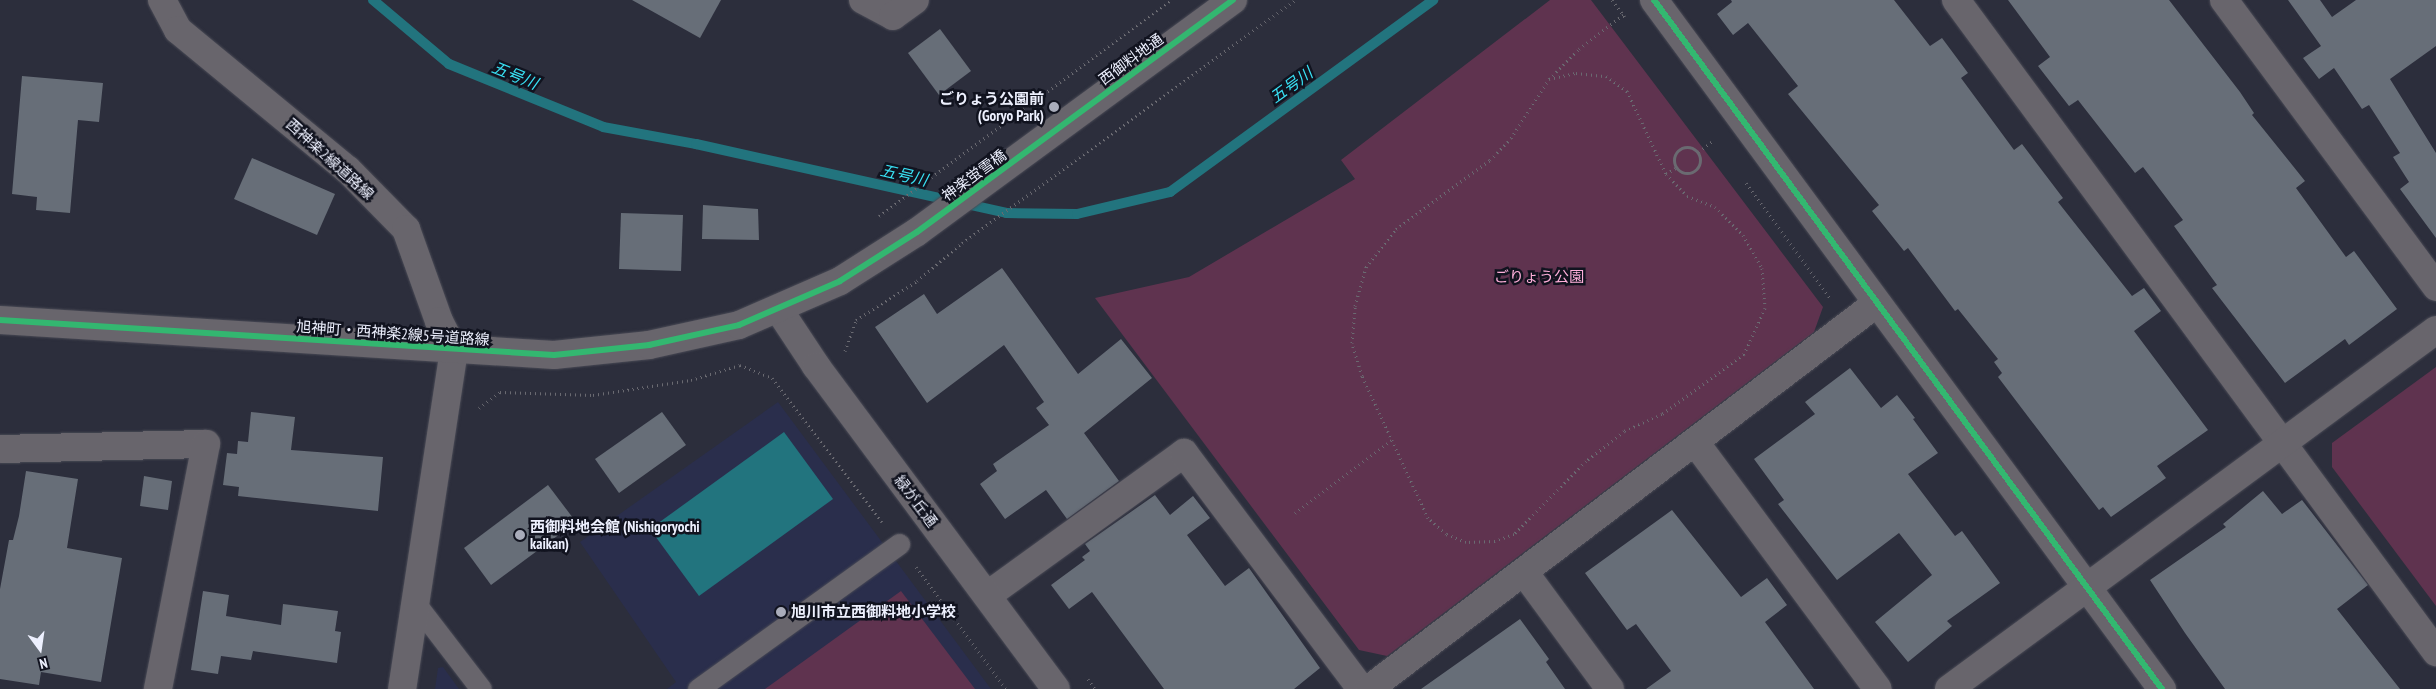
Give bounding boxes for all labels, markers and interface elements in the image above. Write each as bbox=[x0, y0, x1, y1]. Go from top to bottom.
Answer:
street label: 西御料地通 bbox=[1095, 30, 1167, 88]
water label: 五号川 bbox=[489, 57, 541, 93]
water label: 五号川 bbox=[1266, 63, 1316, 107]
place label: ごりょう公園前 (Goryo Park) bbox=[939, 89, 1044, 124]
marker: ごりょう公園前 (Goryo Park) bbox=[1048, 101, 1060, 113]
street label: 西神楽2線道路線 bbox=[282, 115, 378, 203]
street label: 神楽蛍雪橋 bbox=[938, 146, 1010, 204]
water label: 五号川 bbox=[878, 160, 930, 190]
park label: ごりょう公園 bbox=[1494, 268, 1584, 286]
street label: 旭神町・西神楽2線5号道路線 bbox=[296, 317, 490, 349]
street label: 緑が丘通 bbox=[891, 472, 941, 530]
place label: 西御料地会館 (Nishigoryochi kaikan) bbox=[530, 517, 700, 552]
marker: 西御料地会館 (Nishigoryochi kaikan) bbox=[514, 529, 526, 541]
place label: 旭川市立西御料地小学校 bbox=[791, 603, 956, 621]
marker: 旭川市立西御料地小学校 bbox=[775, 606, 787, 618]
north arrow bbox=[15, 624, 65, 674]
text: N bbox=[38, 654, 49, 673]

